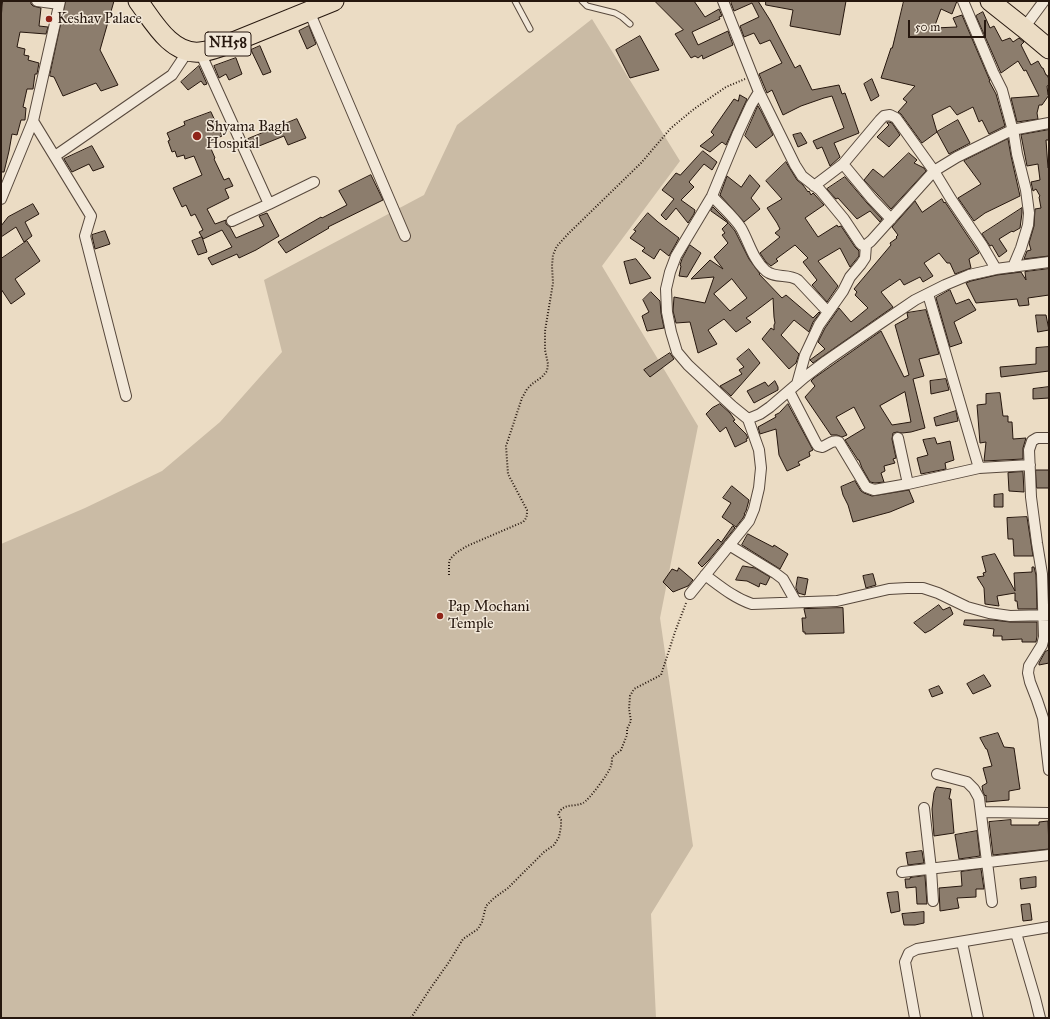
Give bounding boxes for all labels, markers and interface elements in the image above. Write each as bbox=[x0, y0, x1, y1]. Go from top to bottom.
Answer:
place label: Keshav Palace bbox=[57, 10, 142, 28]
scale bar bbox=[910, 12, 988, 38]
marker: Keshav Palace bbox=[44, 14, 54, 24]
text: 50 m bbox=[915, 20, 940, 34]
road number: NH58 bbox=[205, 32, 251, 56]
place label: Shyama Bagh Hospital bbox=[206, 118, 290, 153]
marker: Shyama Bagh Hospital bbox=[191, 130, 203, 142]
place label: Pap Mochani Temple bbox=[448, 598, 530, 633]
marker: Pap Mochani Temple bbox=[435, 611, 445, 621]

